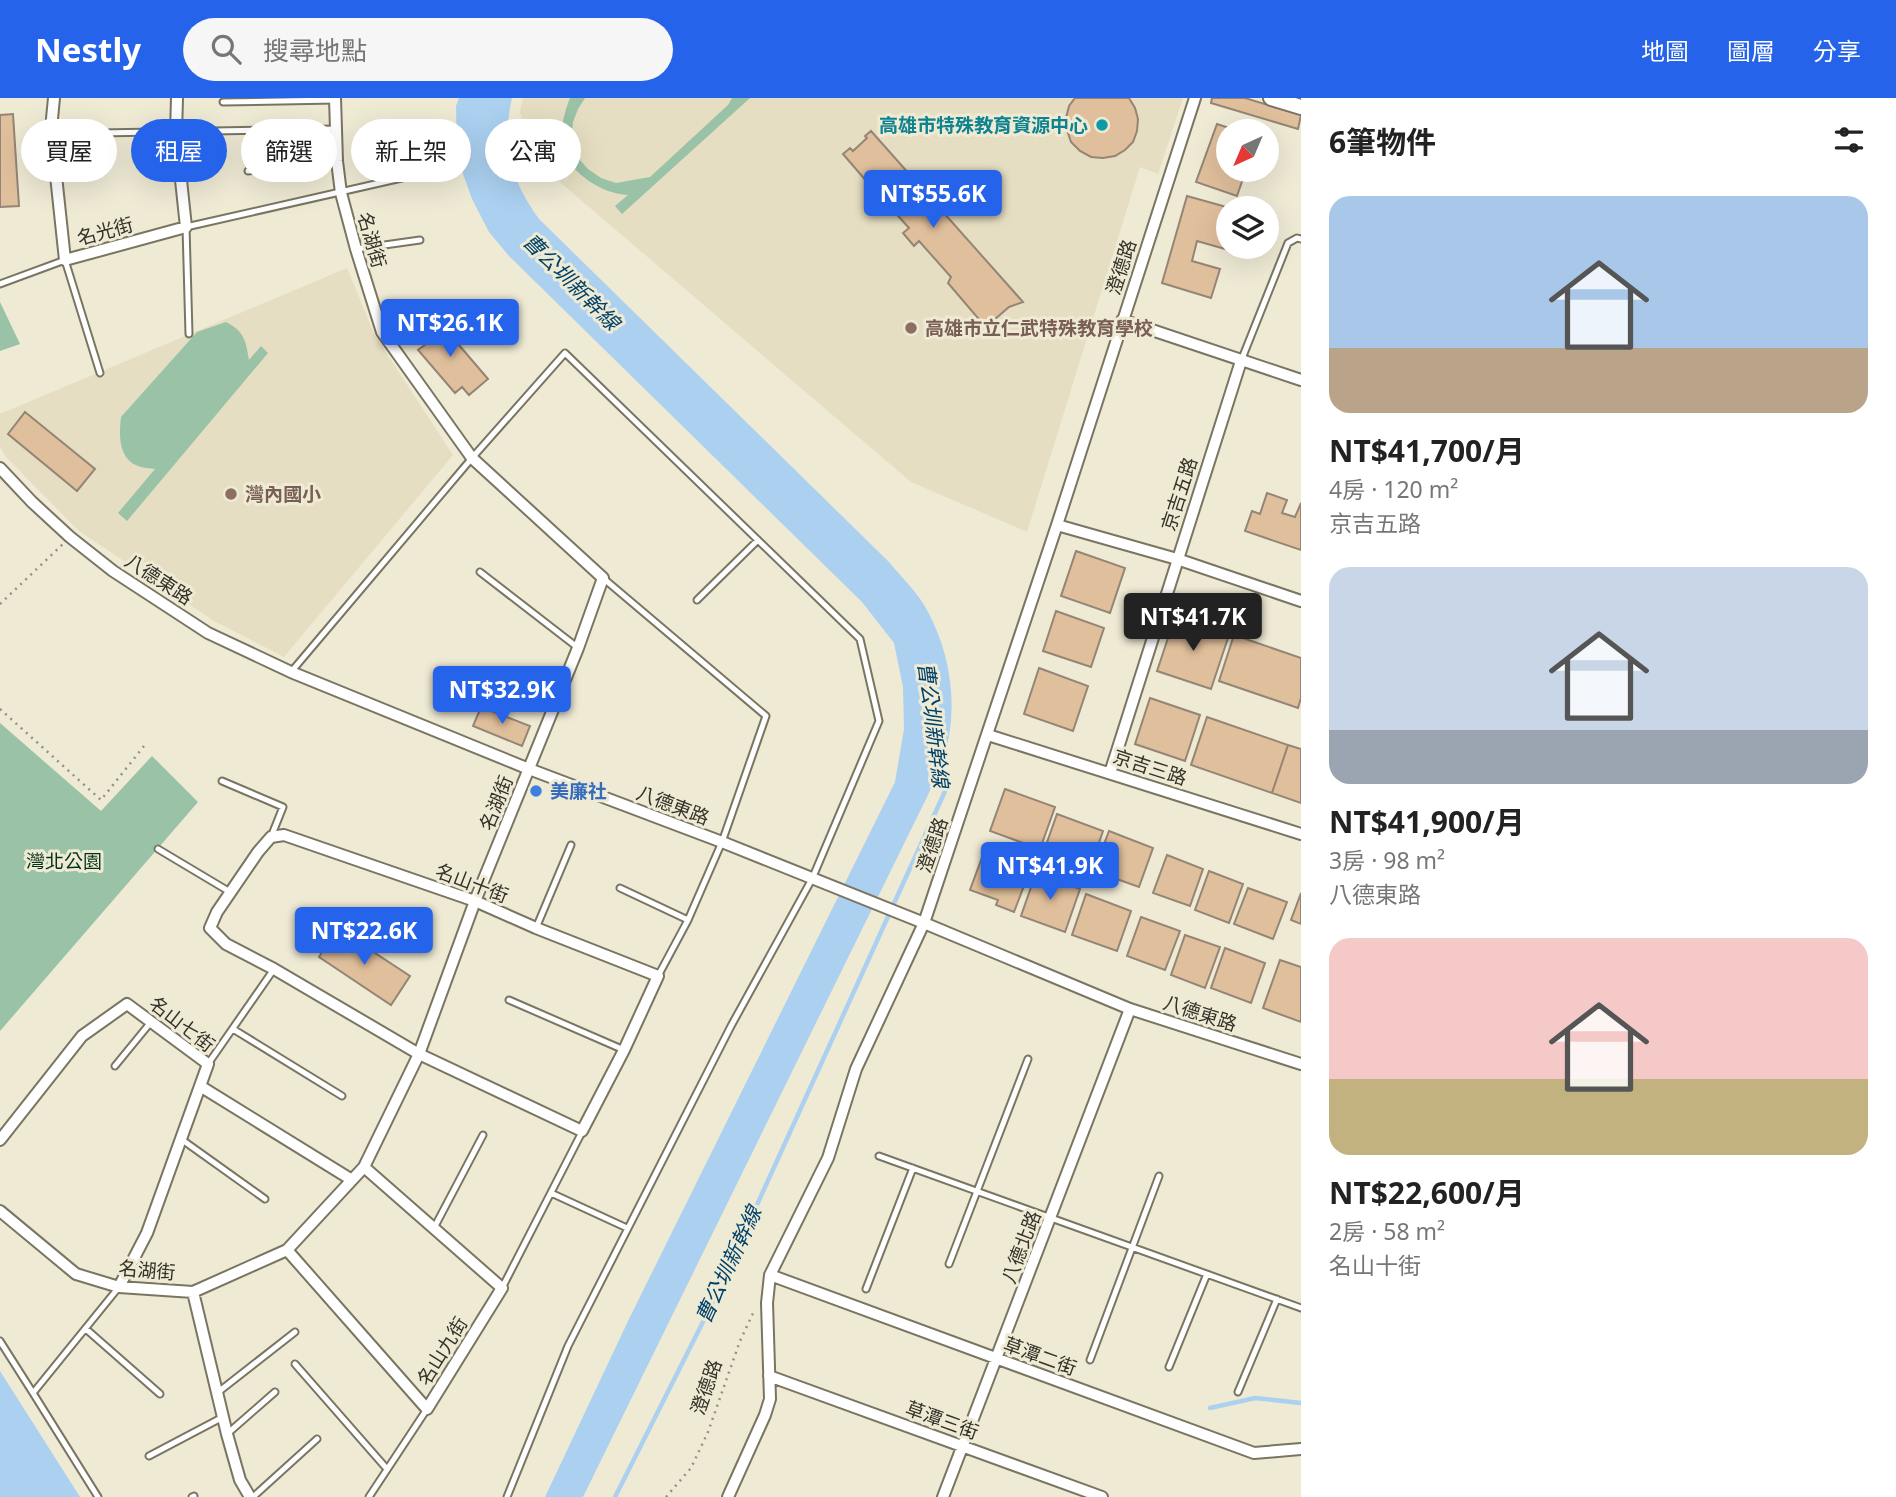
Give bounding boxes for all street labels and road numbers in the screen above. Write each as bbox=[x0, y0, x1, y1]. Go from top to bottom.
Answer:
street label: 名湖街 bbox=[352, 209, 392, 271]
street label: 名光街 bbox=[74, 211, 136, 251]
street label: 澄德路 bbox=[1100, 236, 1142, 298]
street label: 京吉五路 bbox=[1155, 454, 1203, 534]
street label: 八德東路 bbox=[120, 547, 198, 611]
street label: 京吉三路 bbox=[1110, 743, 1190, 791]
street label: 名湖街 bbox=[473, 772, 519, 834]
street label: 八德東路 bbox=[633, 779, 713, 831]
street label: 澄德路 bbox=[910, 814, 954, 876]
street label: 名山十街 bbox=[432, 857, 512, 909]
street label: 八德東路 bbox=[1160, 989, 1240, 1037]
street label: 名山七街 bbox=[144, 990, 220, 1058]
street label: 八德北路 bbox=[995, 1207, 1047, 1287]
street label: 名湖街 bbox=[117, 1255, 177, 1285]
street label: 名山九街 bbox=[411, 1312, 473, 1390]
street label: 草潭二街 bbox=[1000, 1331, 1080, 1381]
street label: 澄德路 bbox=[684, 1356, 728, 1418]
street label: 草潭三街 bbox=[902, 1395, 982, 1445]

